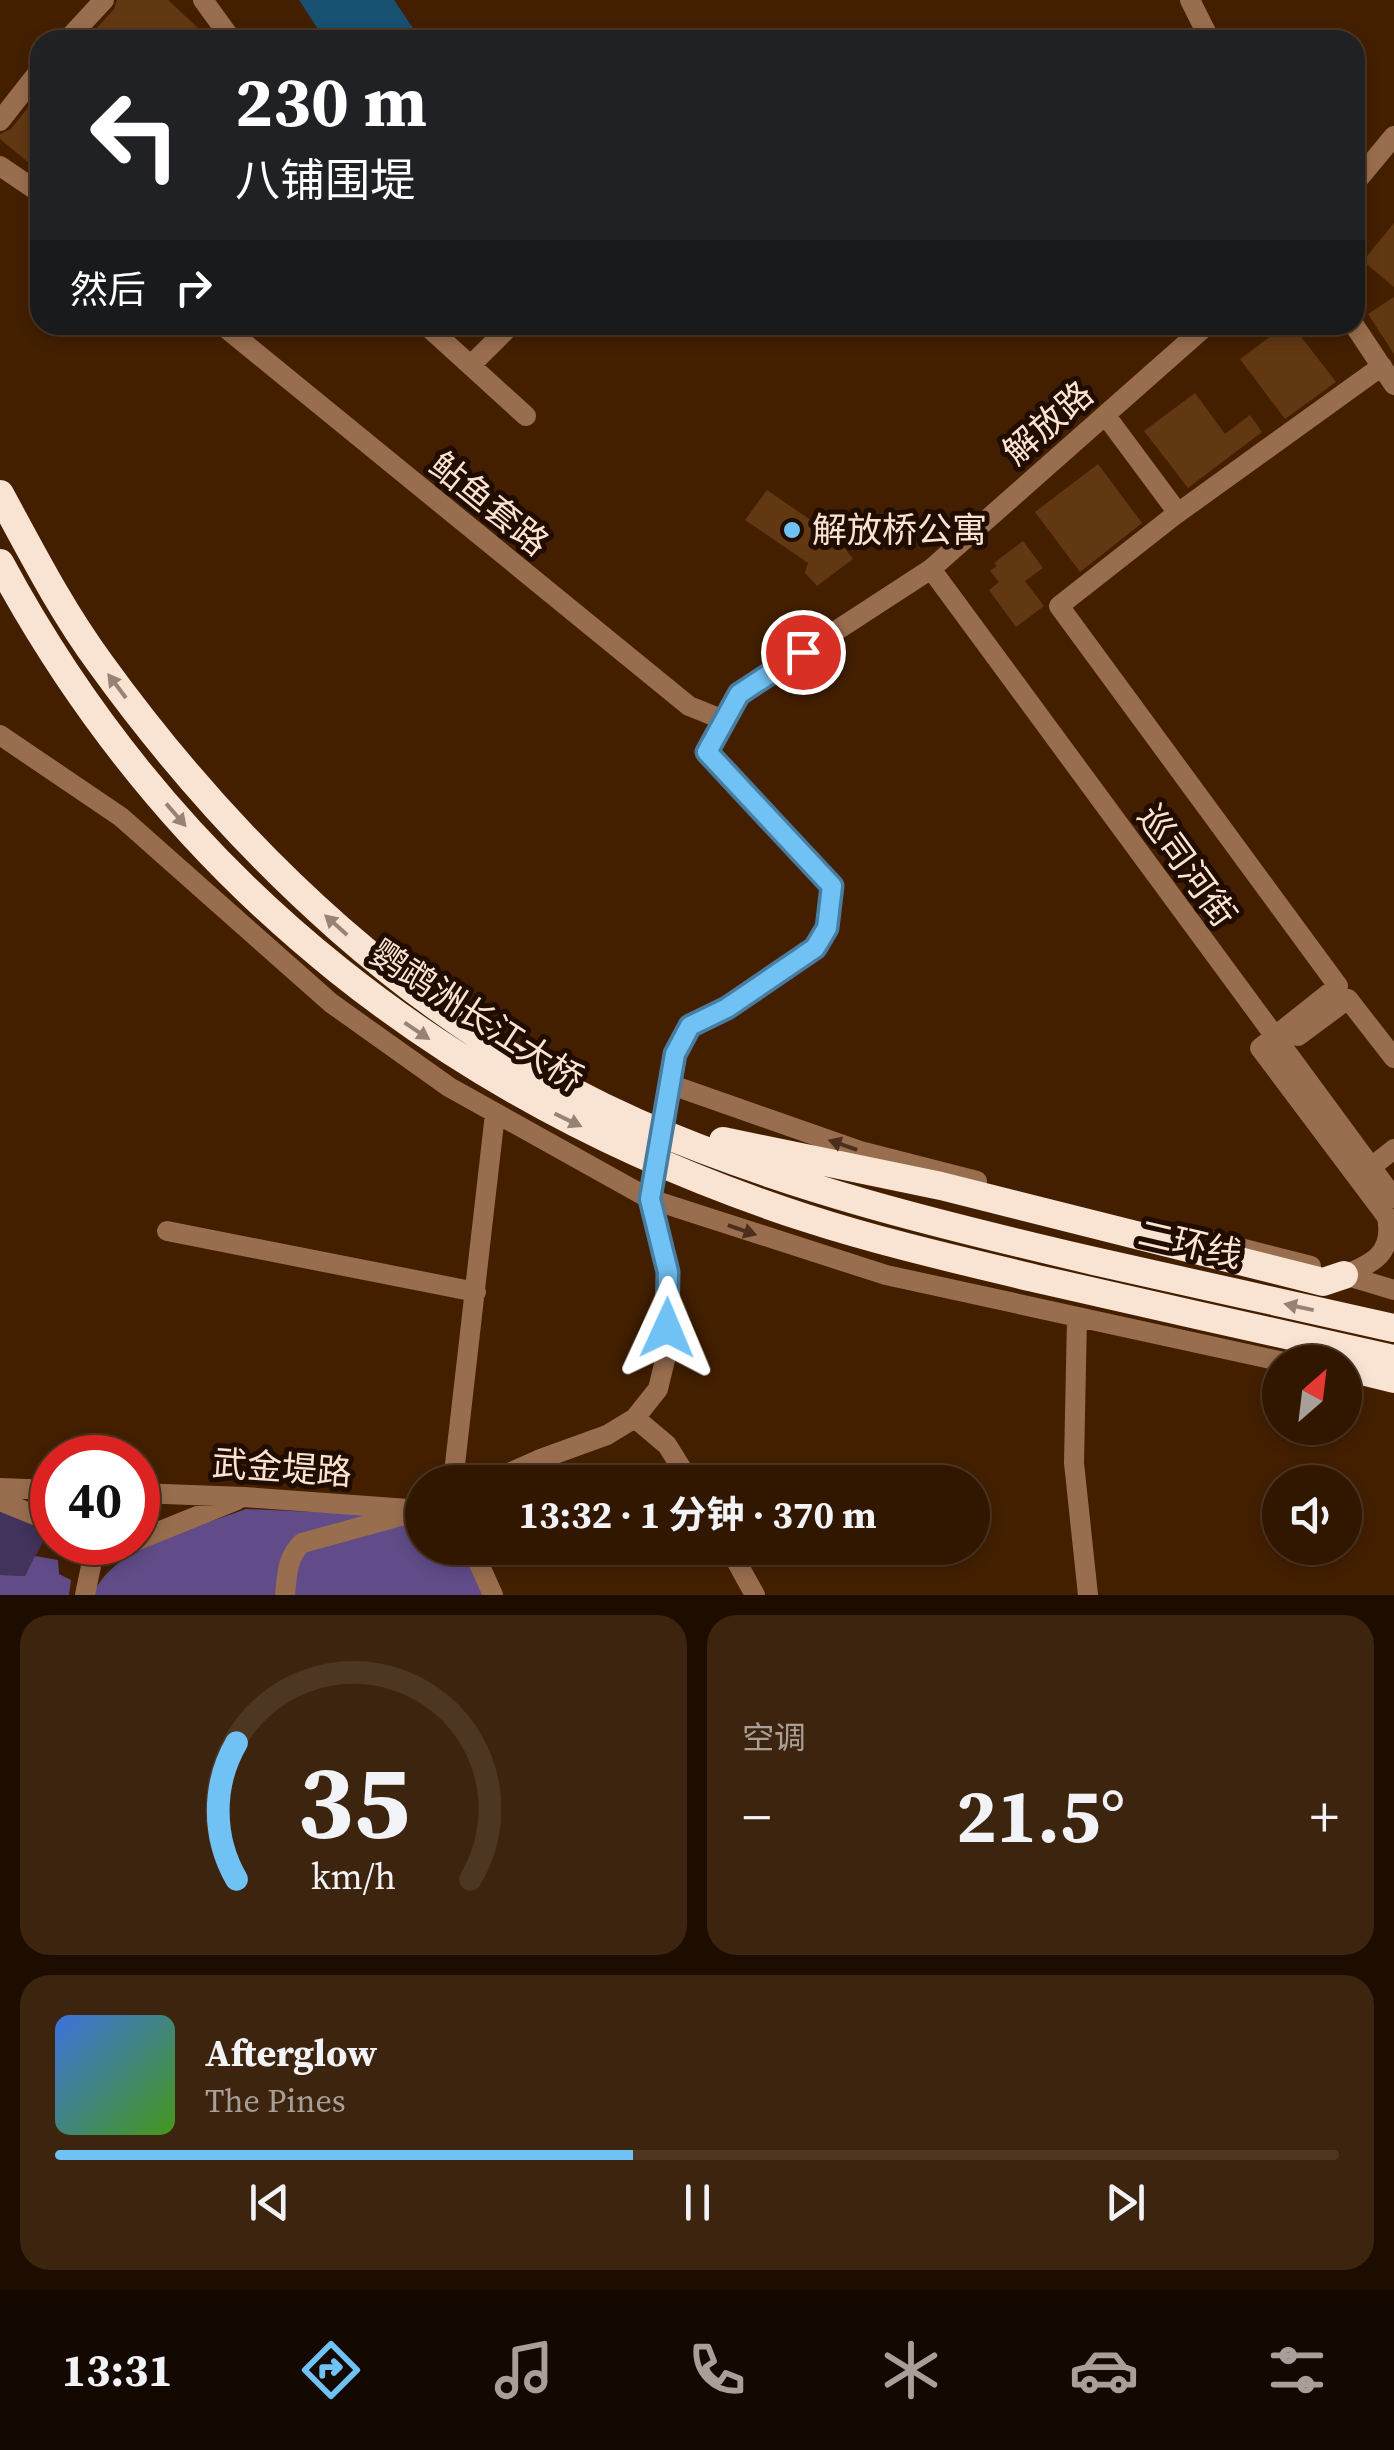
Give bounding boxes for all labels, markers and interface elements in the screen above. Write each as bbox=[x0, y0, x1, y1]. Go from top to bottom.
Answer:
text: 230 m bbox=[235, 53, 427, 149]
icon: left bbox=[70, 70, 200, 200]
text: 八铺围堤 bbox=[235, 149, 415, 211]
icon: right bbox=[166, 260, 221, 315]
text: 然后 bbox=[70, 264, 146, 316]
street label: 解放路 bbox=[993, 370, 1103, 476]
street label: 鲇鱼套路 bbox=[419, 441, 559, 567]
place label: 解放桥公寓 bbox=[812, 506, 987, 554]
marker: 解放桥公寓 bbox=[781, 519, 803, 541]
pin bbox=[761, 610, 846, 695]
icon: arrive bbox=[776, 625, 831, 680]
one-way arrow bbox=[107, 673, 128, 699]
street label: 巡司河街 bbox=[1126, 795, 1248, 937]
one-way arrow bbox=[164, 802, 186, 827]
one-way arrow bbox=[324, 915, 349, 937]
street label: 鹦鹉洲长江大桥 bbox=[361, 929, 593, 1103]
one-way arrow bbox=[404, 1021, 431, 1040]
one-way arrow bbox=[554, 1112, 583, 1129]
one-way arrow bbox=[827, 1137, 857, 1152]
street label: 二环线 bbox=[1133, 1209, 1247, 1279]
one-way arrow bbox=[728, 1224, 758, 1239]
position arrow bbox=[615, 1276, 719, 1380]
one-way arrow bbox=[1283, 1299, 1314, 1314]
north arrow bbox=[1262, 1345, 1362, 1445]
map controls bbox=[1262, 1345, 1362, 1565]
speed limit sign: 40 bbox=[30, 1435, 160, 1565]
street label: 武金堤路 bbox=[210, 1439, 354, 1497]
button: sound bbox=[1262, 1465, 1362, 1565]
text: 13:32 · 1 分钟 · 370 m bbox=[518, 1489, 877, 1541]
text: 空调 bbox=[742, 1716, 806, 1760]
text: 35 bbox=[297, 1729, 410, 1872]
text: 21.5° bbox=[956, 1764, 1125, 1867]
text: − bbox=[742, 1779, 771, 1854]
text: + bbox=[1310, 1779, 1339, 1854]
text: km/h bbox=[311, 1852, 396, 1901]
text: Afterglow bbox=[205, 2027, 377, 2079]
text: The Pines bbox=[205, 2079, 346, 2123]
icon: previous bbox=[242, 2175, 297, 2230]
icon: pause bbox=[670, 2175, 725, 2230]
icon: next bbox=[1098, 2175, 1153, 2230]
icon: directions bbox=[296, 2335, 366, 2405]
icon: music bbox=[489, 2335, 559, 2405]
icon: phone bbox=[682, 2335, 752, 2405]
icon: climate bbox=[876, 2335, 946, 2405]
icon: car bbox=[1069, 2335, 1139, 2405]
icon: filters bbox=[1262, 2335, 1332, 2405]
text: 13:31 bbox=[62, 2339, 173, 2401]

